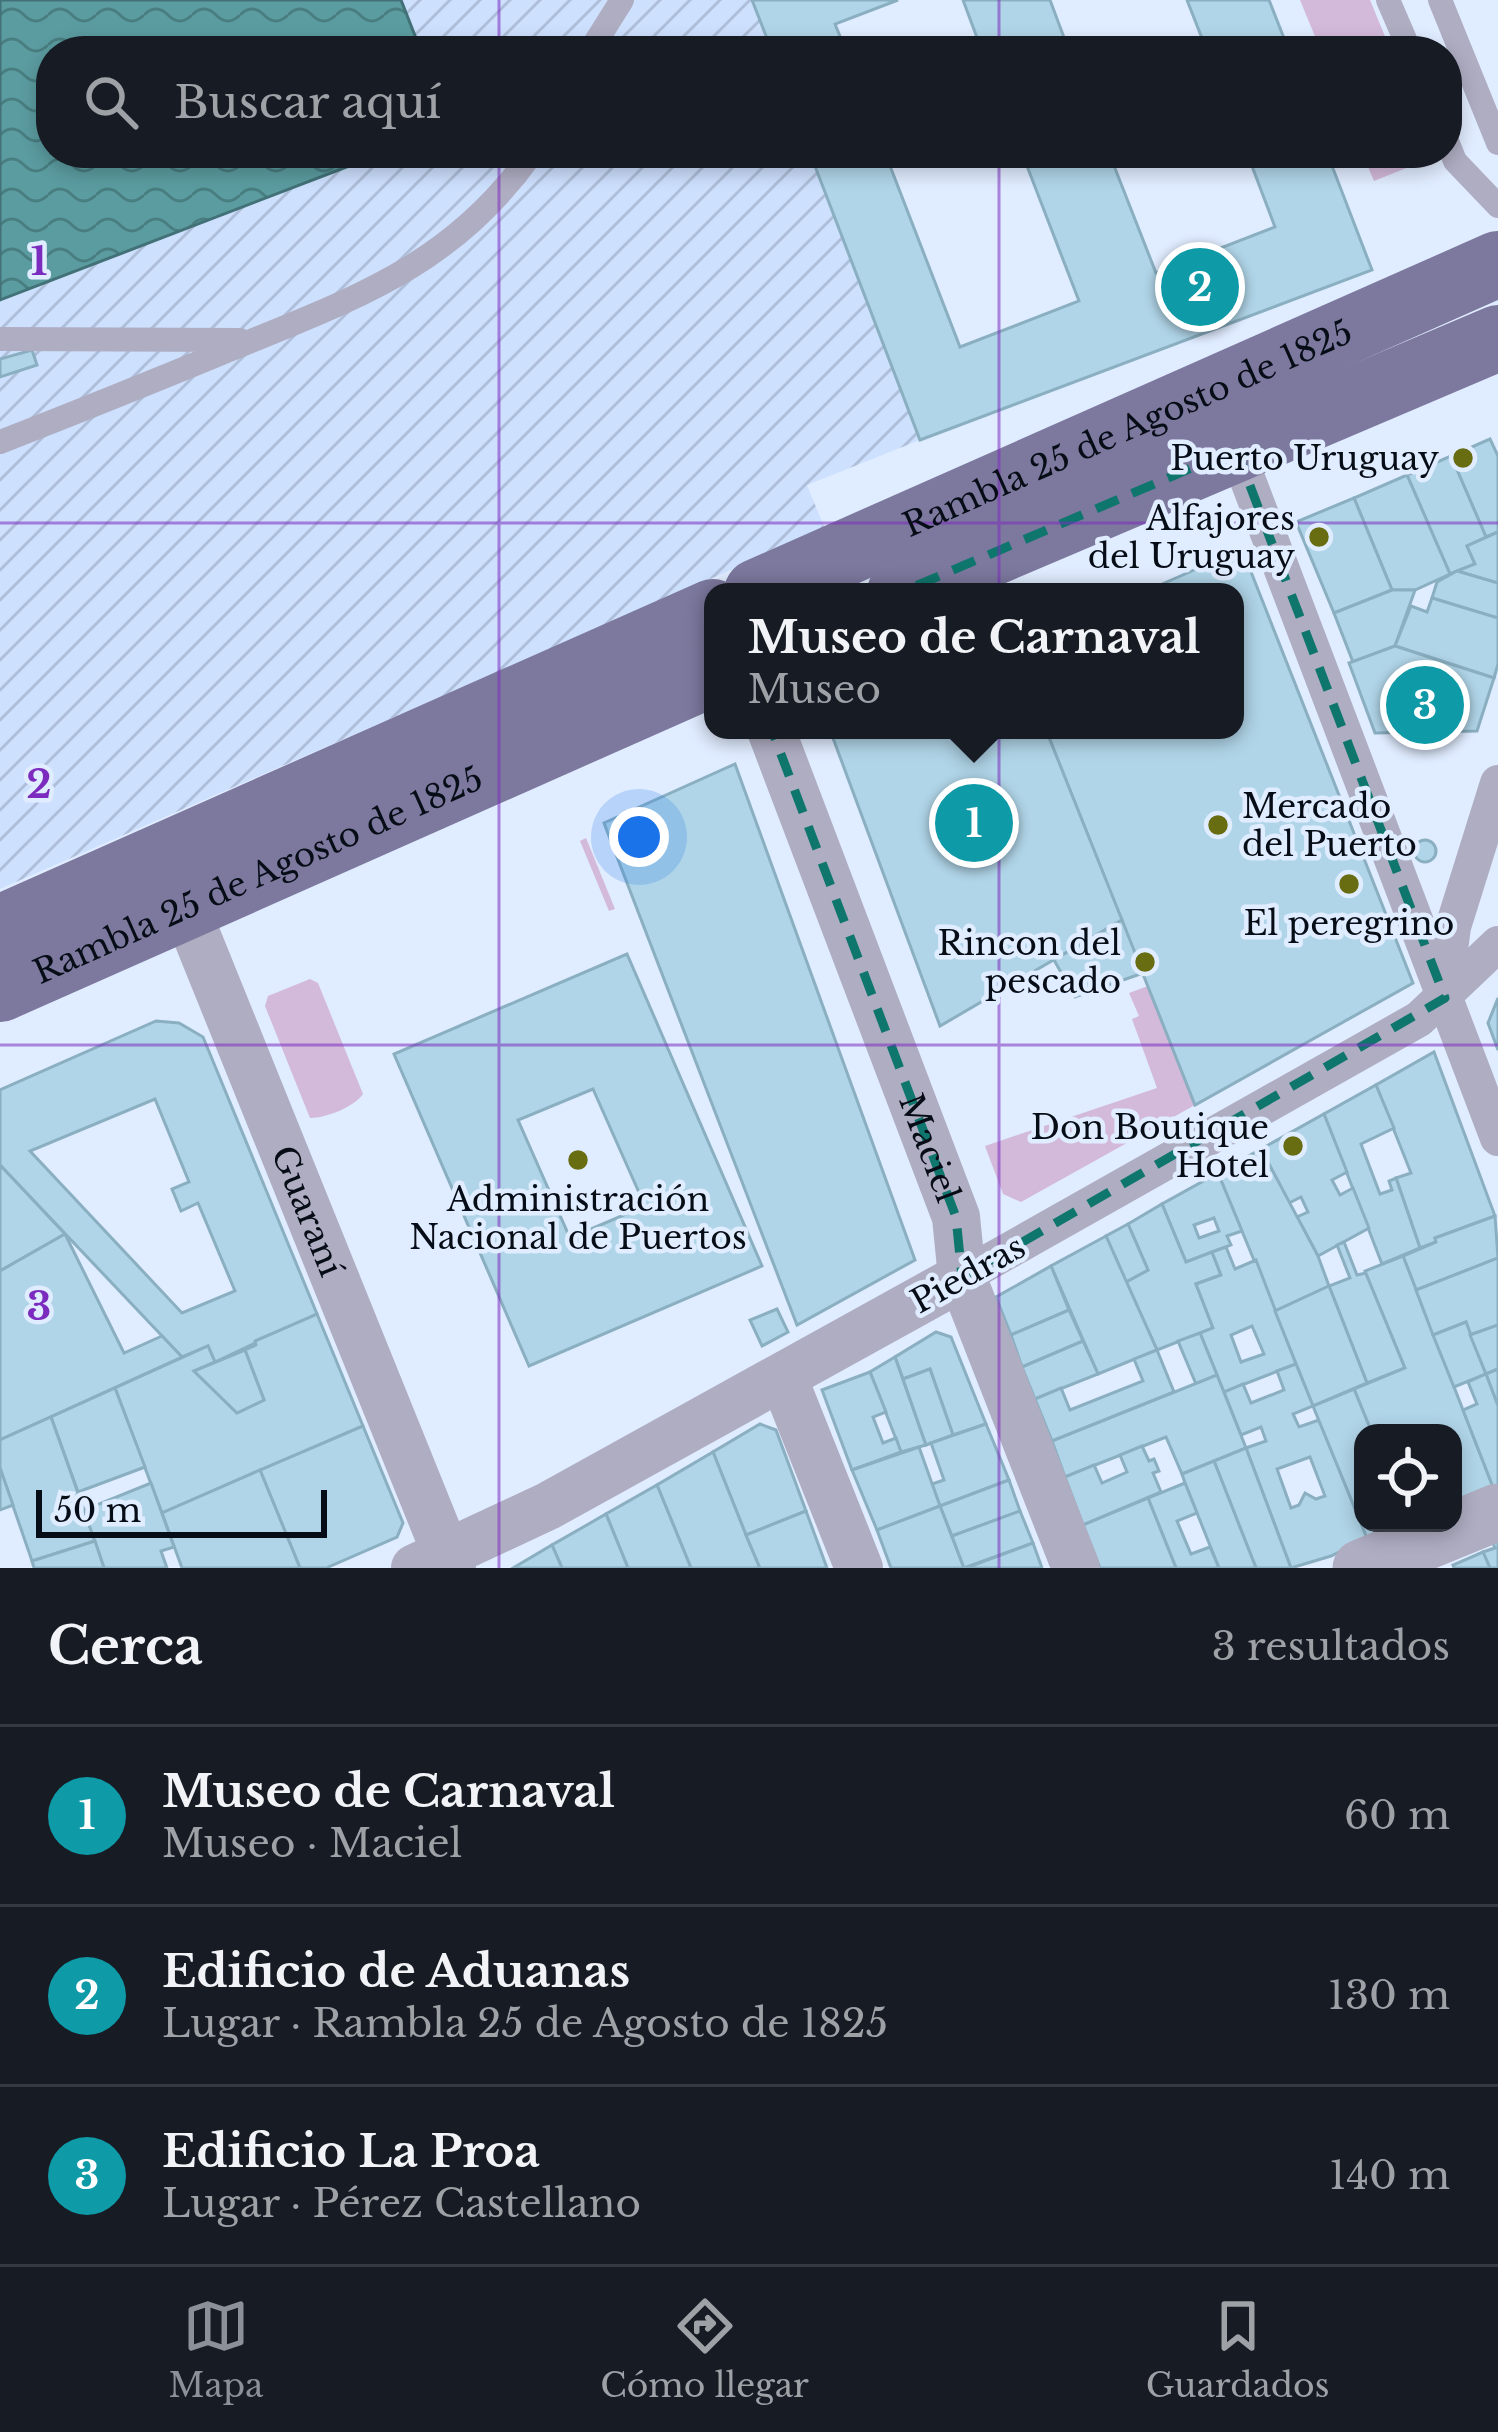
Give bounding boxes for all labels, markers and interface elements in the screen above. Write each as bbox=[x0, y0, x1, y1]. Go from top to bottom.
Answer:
search box bbox=[36, 36, 1462, 168]
icon: search bbox=[78, 69, 144, 135]
text: Buscar aquí bbox=[174, 74, 441, 130]
text: 1 bbox=[30, 237, 48, 286]
pin: 2 bbox=[1161, 242, 1239, 332]
street label: Rambla 25 de Agosto de 1825 bbox=[896, 311, 1358, 545]
place label: Puerto Uruguay bbox=[1170, 438, 1439, 479]
marker: Puerto Uruguay bbox=[1450, 445, 1476, 471]
place label: Alfajores del Uruguay bbox=[1088, 498, 1295, 577]
marker: Alfajores del Uruguay bbox=[1306, 524, 1332, 550]
popup bbox=[704, 583, 1244, 739]
text: Museo de Carnaval bbox=[747, 609, 1201, 665]
pin: 3 bbox=[1386, 660, 1464, 750]
text: Museo bbox=[747, 665, 881, 714]
street label: Rambla 25 de Agosto de 1825 bbox=[27, 759, 489, 993]
pin: 1 bbox=[935, 778, 1013, 868]
place label: Mercado del Puerto bbox=[1242, 786, 1417, 865]
your location bbox=[609, 807, 669, 867]
marker: Mercado del Puerto bbox=[1205, 812, 1231, 838]
marker: El peregrino bbox=[1336, 871, 1362, 897]
place label: El peregrino bbox=[1244, 903, 1454, 944]
place label: Rincon del pescado bbox=[938, 923, 1121, 1002]
marker: Rincon del pescado bbox=[1132, 949, 1158, 975]
street label: Maciel bbox=[891, 1088, 969, 1208]
place label: Don Boutique Hotel bbox=[1031, 1107, 1269, 1186]
marker: Don Boutique Hotel bbox=[1280, 1133, 1306, 1159]
street label: Guaraní bbox=[263, 1140, 353, 1283]
marker: Administración Nacional de Puertos bbox=[565, 1147, 591, 1173]
place label: Administración Nacional de Puertos bbox=[409, 1179, 747, 1258]
street label: Piedras bbox=[904, 1226, 1032, 1322]
text: 3 bbox=[27, 1282, 51, 1331]
map controls bbox=[1354, 1424, 1462, 1532]
button: locate bbox=[1354, 1424, 1462, 1532]
scale bar bbox=[36, 1484, 327, 1537]
text: 50 m bbox=[54, 1490, 141, 1531]
text: Cerca bbox=[48, 1615, 203, 1678]
text: 3 resultados bbox=[1212, 1622, 1450, 1671]
text: Museo de Carnaval bbox=[162, 1763, 615, 1819]
text: 1 bbox=[78, 1791, 96, 1840]
text: 60 m bbox=[1344, 1791, 1450, 1840]
text: Museo · Maciel bbox=[162, 1819, 462, 1868]
text: Edificio de Aduanas bbox=[162, 1943, 630, 1999]
text: 2 bbox=[74, 1971, 100, 2020]
text: 130 m bbox=[1328, 1971, 1450, 2020]
text: Lugar · Rambla 25 de Agosto de 1825 bbox=[162, 1999, 888, 2048]
text: Edificio La Proa bbox=[162, 2123, 540, 2179]
text: 3 bbox=[75, 2151, 99, 2200]
text: 140 m bbox=[1329, 2151, 1450, 2200]
text: Lugar · Pérez Castellano bbox=[162, 2179, 641, 2228]
tab: Mapa bbox=[168, 2293, 263, 2406]
tab: Cómo llegar bbox=[600, 2293, 809, 2406]
tab: Guardados bbox=[1146, 2293, 1330, 2406]

